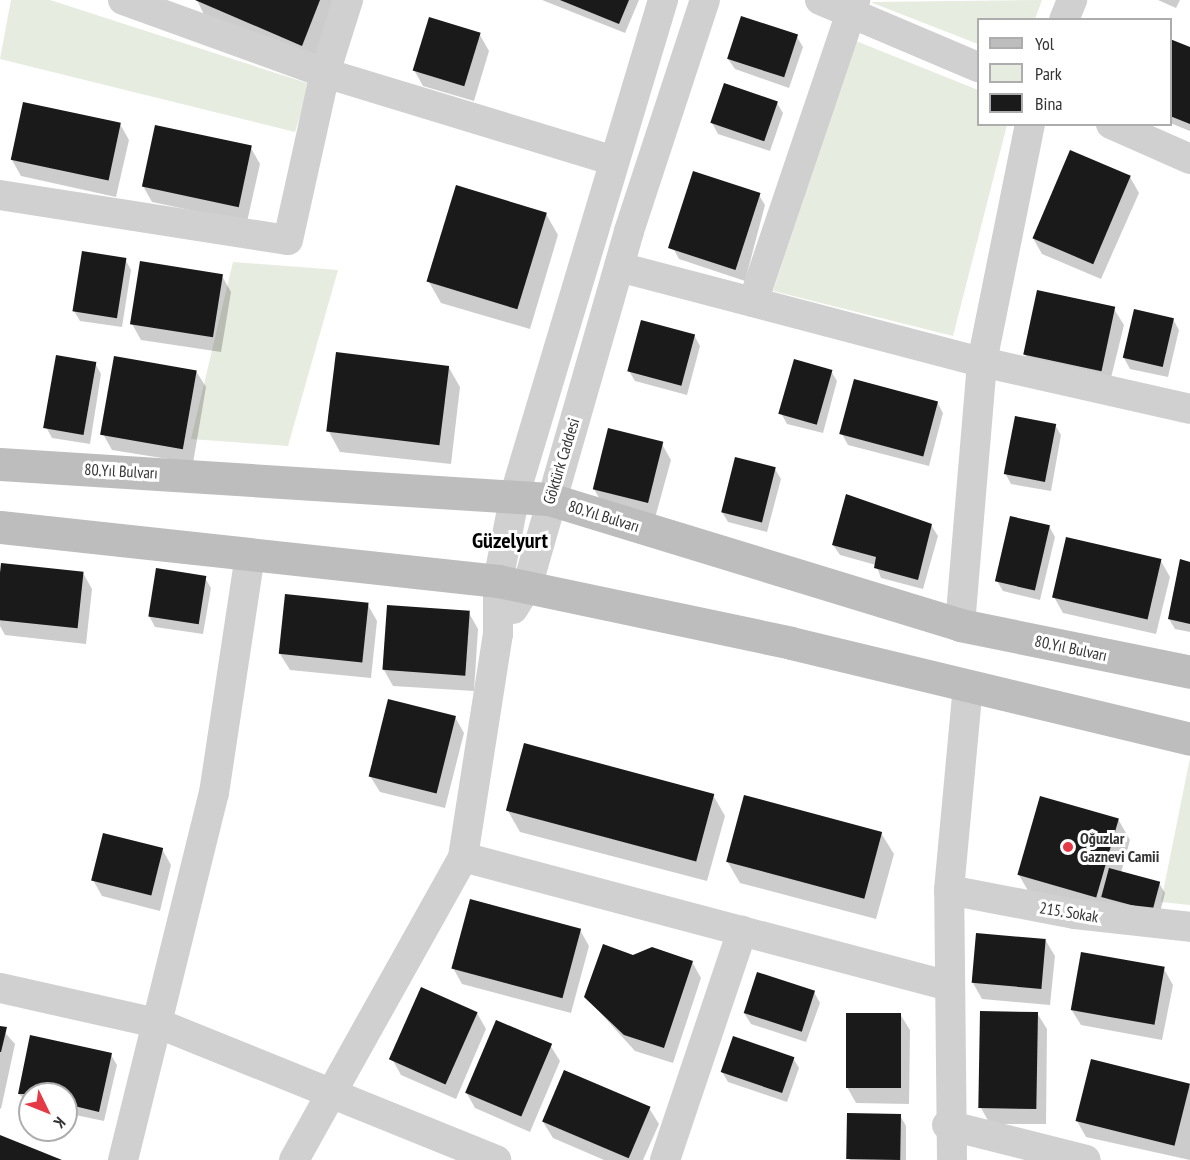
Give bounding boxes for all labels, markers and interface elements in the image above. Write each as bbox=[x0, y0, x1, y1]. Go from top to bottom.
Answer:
legend bbox=[977, 18, 1172, 126]
text: Yol bbox=[1035, 32, 1054, 55]
text: Park bbox=[1035, 62, 1062, 85]
text: Bina bbox=[1035, 92, 1063, 115]
street label: Göktürk Caddesi bbox=[539, 416, 583, 506]
street label: 80.Yıl Bulvarı bbox=[84, 459, 158, 483]
street label: 80.Yıl Bulvarı bbox=[566, 496, 642, 536]
district label: Güzelyurt bbox=[472, 528, 548, 554]
street label: 80.Yıl Bulvarı bbox=[1033, 631, 1109, 665]
place label: Oğuzlar Gaznevi Camii bbox=[1080, 828, 1159, 866]
marker: Oğuzlar Gaznevi Camii bbox=[1061, 840, 1075, 854]
street label: 215. Sokak bbox=[1038, 898, 1100, 926]
north arrow bbox=[18, 1082, 78, 1142]
text: K bbox=[50, 1113, 70, 1133]

